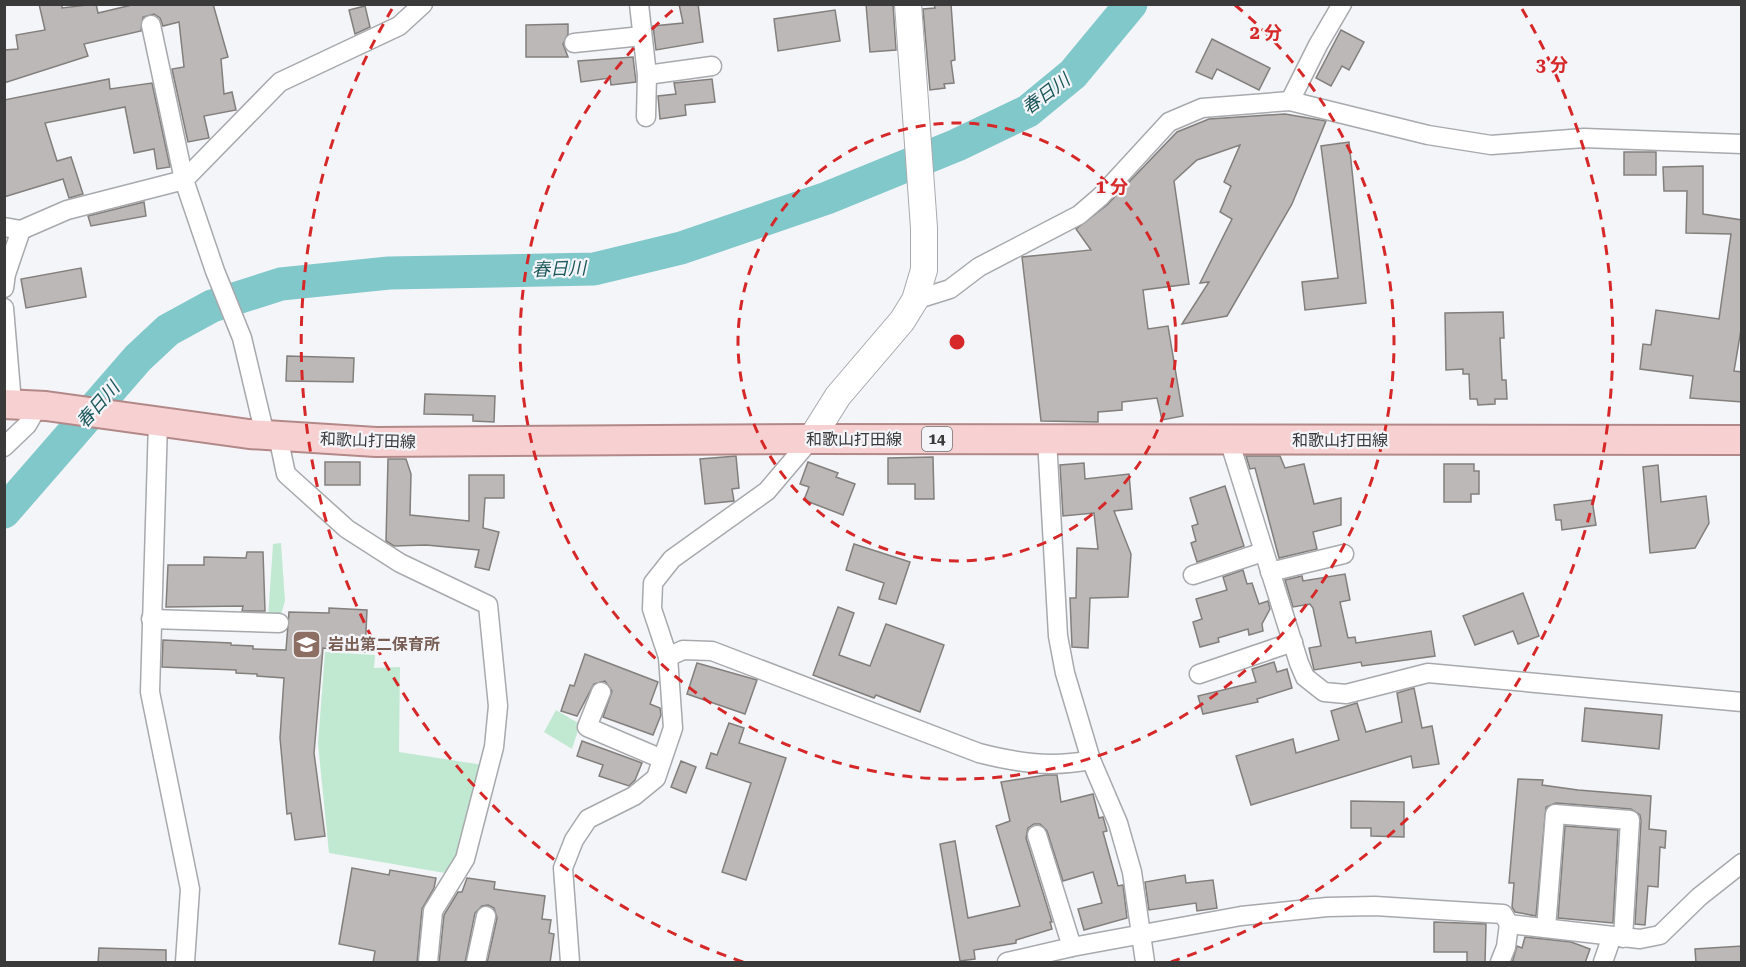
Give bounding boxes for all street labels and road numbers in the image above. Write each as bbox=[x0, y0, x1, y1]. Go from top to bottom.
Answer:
road number: 14 bbox=[922, 427, 952, 451]
street label: 和歌山打田線 bbox=[320, 429, 416, 452]
street label: 和歌山打田線 bbox=[806, 430, 902, 449]
street label: 和歌山打田線 bbox=[1292, 431, 1388, 450]

